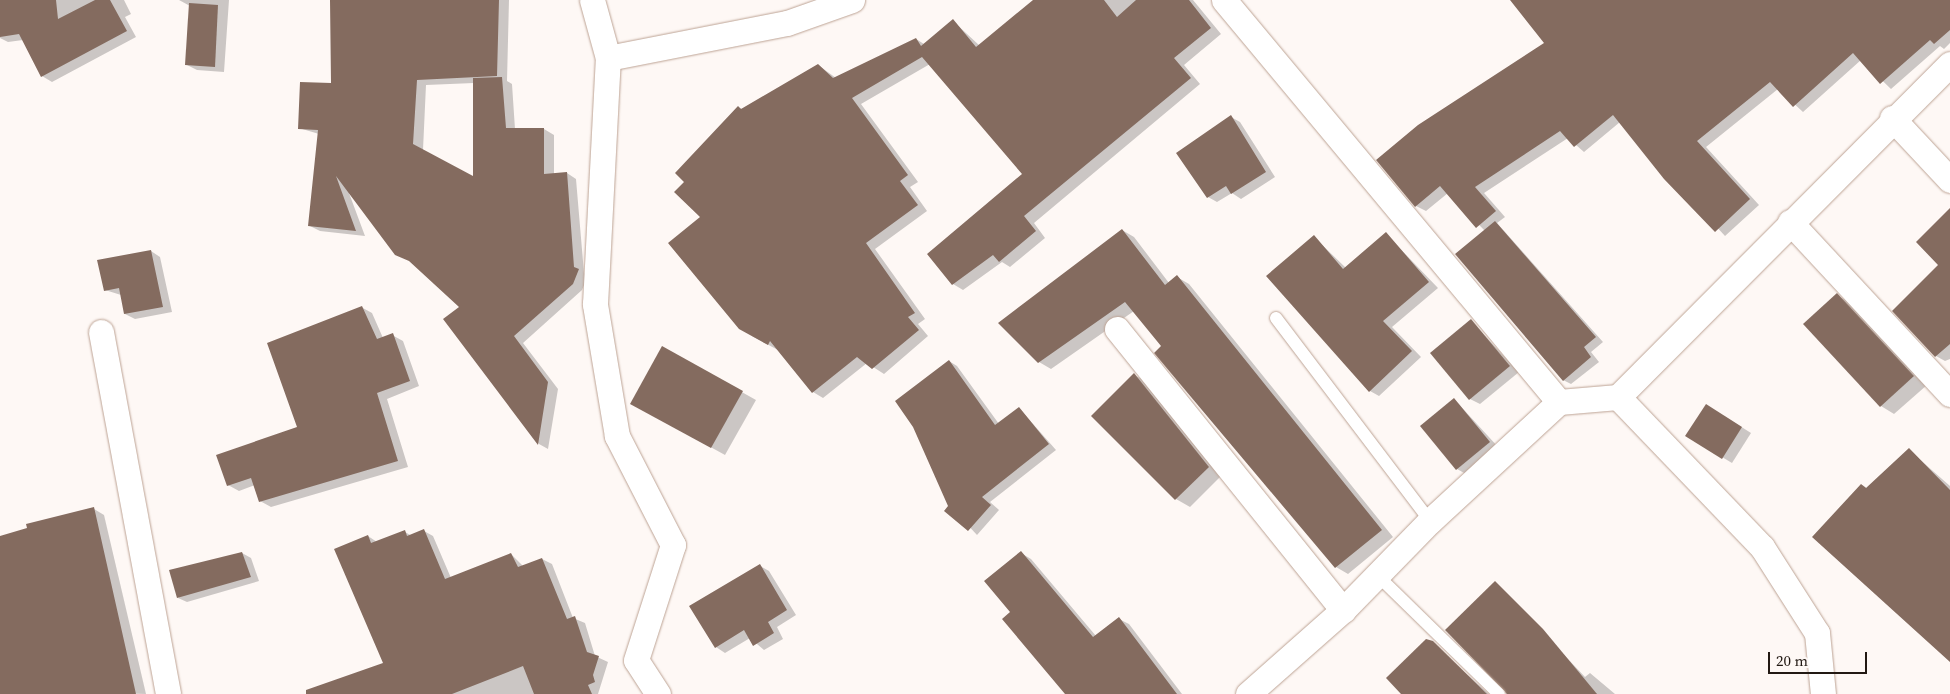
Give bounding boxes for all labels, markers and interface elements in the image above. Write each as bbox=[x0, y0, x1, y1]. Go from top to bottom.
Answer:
scale bar bbox=[1770, 642, 1869, 674]
text: 20 m bbox=[1776, 650, 1808, 671]

